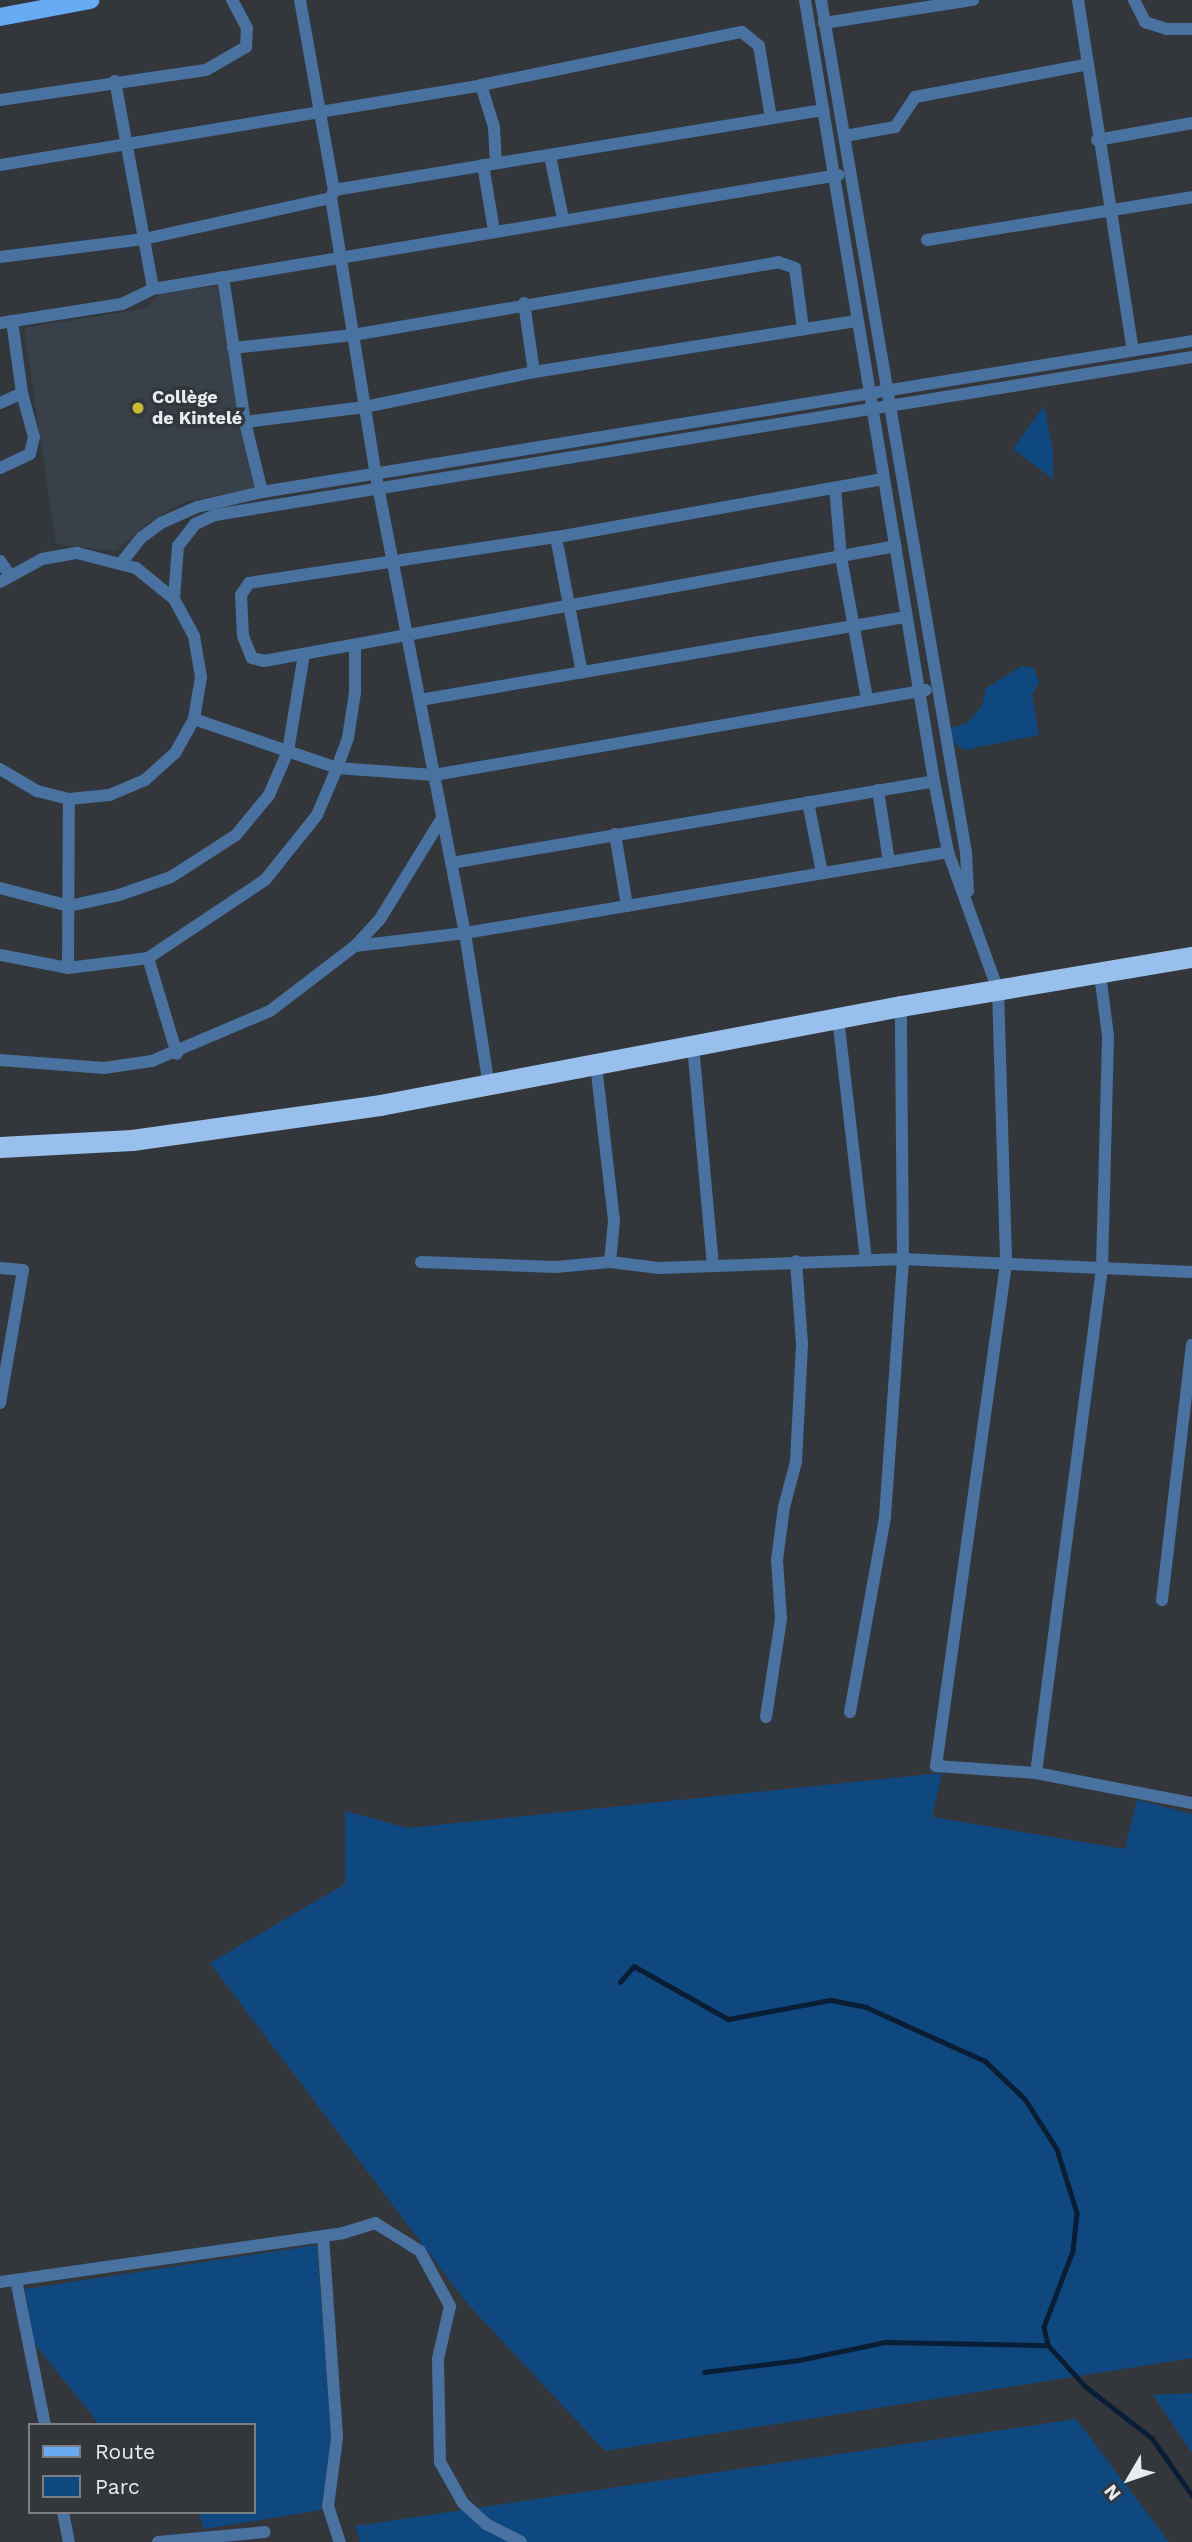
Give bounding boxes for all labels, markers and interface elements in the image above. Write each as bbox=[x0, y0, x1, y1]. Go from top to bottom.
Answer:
place label: Collège de Kintelé bbox=[152, 387, 242, 430]
marker: Collège de Kintelé bbox=[130, 400, 146, 416]
legend bbox=[28, 2423, 256, 2514]
text: Route bbox=[95, 2439, 155, 2464]
north arrow bbox=[1094, 2444, 1164, 2514]
text: Parc bbox=[95, 2474, 140, 2499]
text: N bbox=[1099, 2480, 1126, 2505]

